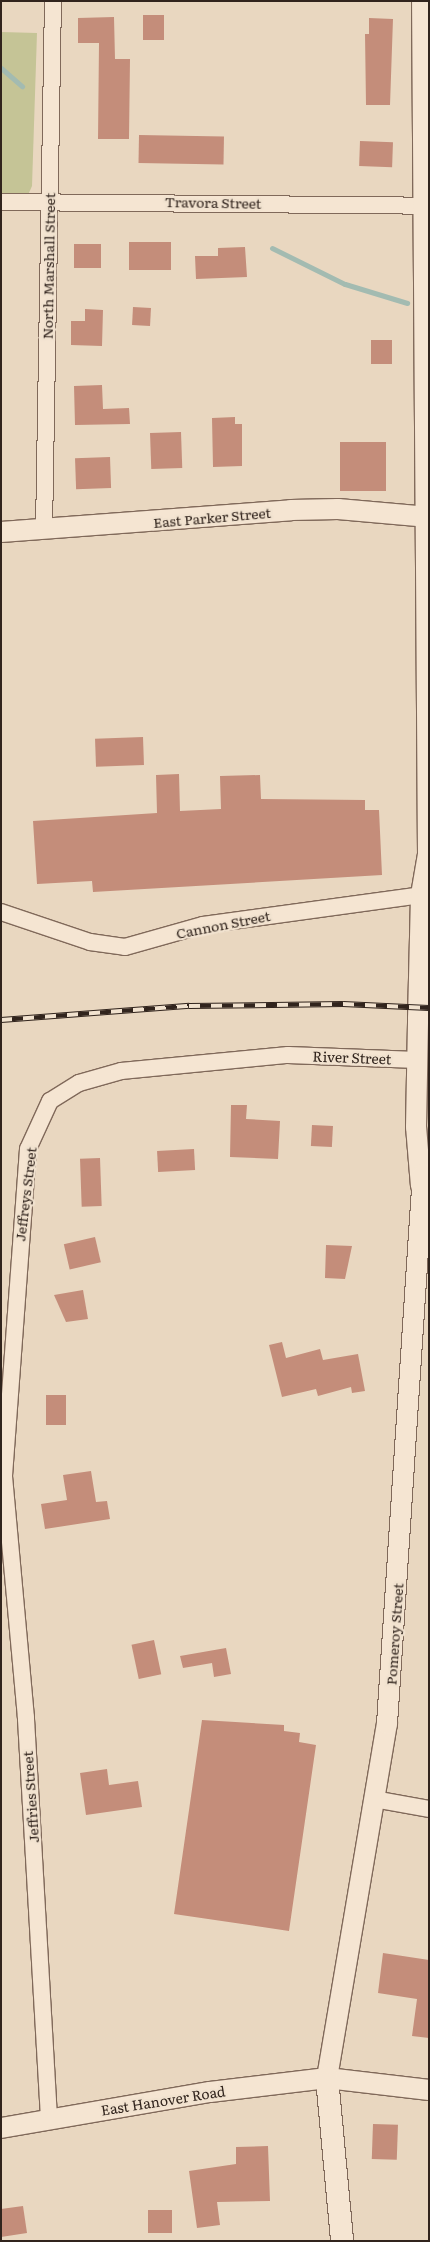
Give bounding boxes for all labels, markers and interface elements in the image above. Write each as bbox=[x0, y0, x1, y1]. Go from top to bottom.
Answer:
street label: North Marshall Street bbox=[38, 193, 58, 339]
street label: Travora Street bbox=[165, 193, 261, 211]
street label: East Parker Street bbox=[152, 503, 272, 531]
street label: Cannon Street bbox=[175, 907, 271, 941]
street label: River Street bbox=[312, 1047, 392, 1067]
street label: Jeffreys Street bbox=[11, 1146, 39, 1242]
street label: Pomeroy Street bbox=[382, 1582, 406, 1686]
street label: Jeffries Street bbox=[18, 1750, 42, 1844]
street label: East Hanover Road bbox=[100, 2082, 226, 2118]

